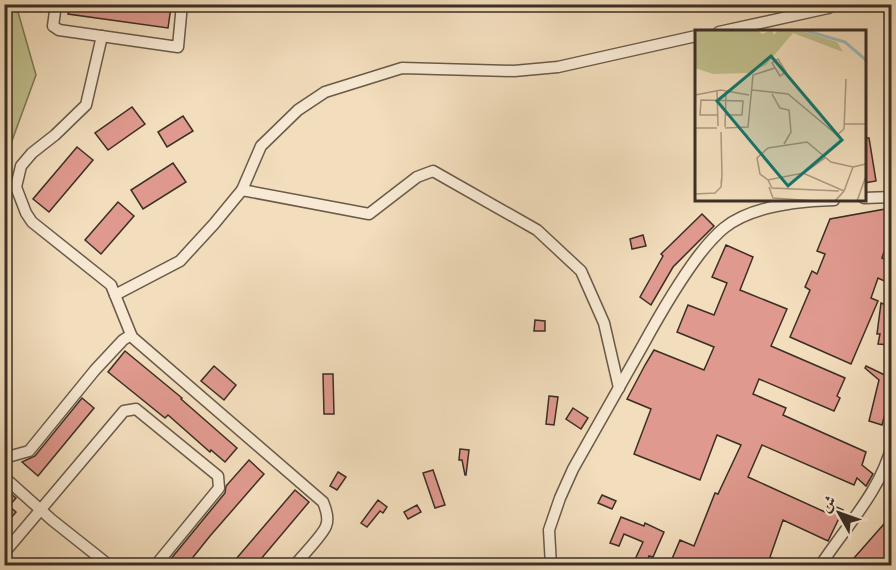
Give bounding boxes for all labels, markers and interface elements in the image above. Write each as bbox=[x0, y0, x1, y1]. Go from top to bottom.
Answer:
inset map bbox=[695, 30, 866, 201]
north arrow bbox=[809, 483, 869, 543]
text: ش bbox=[816, 491, 843, 518]

